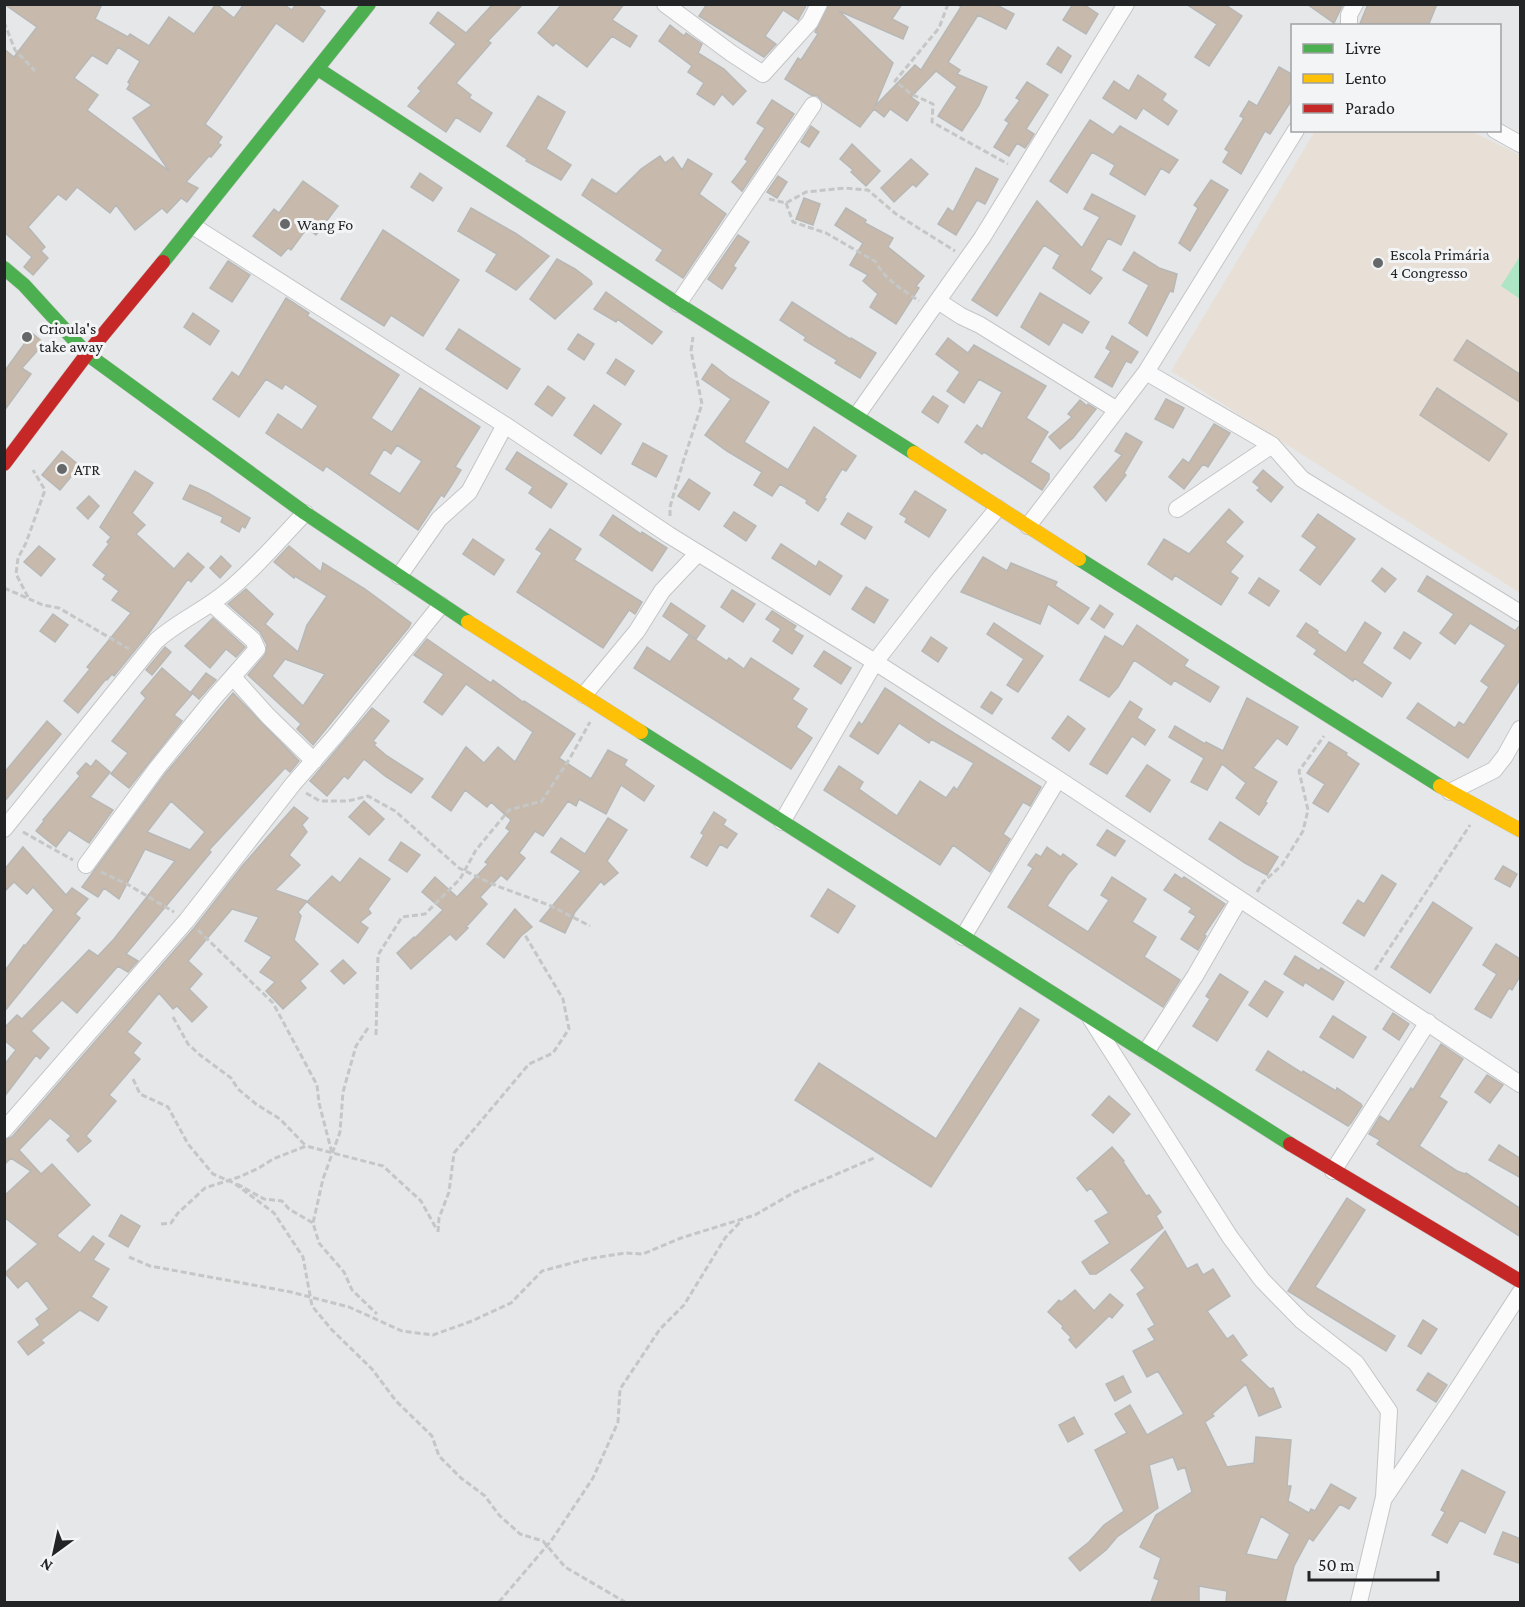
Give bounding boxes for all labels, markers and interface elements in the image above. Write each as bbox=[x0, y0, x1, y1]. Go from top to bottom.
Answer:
legend bbox=[1291, 24, 1501, 132]
text: Livre bbox=[1345, 38, 1381, 58]
text: Lento bbox=[1345, 68, 1386, 88]
text: Parado bbox=[1345, 98, 1395, 118]
place label: Wang Fo bbox=[297, 216, 353, 234]
marker: Wang Fo bbox=[278, 217, 292, 231]
place label: Escola Primária 4 Congresso bbox=[1390, 246, 1490, 282]
marker: Escola Primária 4 Congresso bbox=[1371, 256, 1385, 270]
place label: Crioula's take away bbox=[39, 320, 104, 356]
marker: Crioula's take away bbox=[20, 330, 34, 344]
place label: ATR bbox=[74, 461, 100, 478]
marker: ATR bbox=[55, 462, 69, 476]
north arrow bbox=[24, 1523, 84, 1583]
scale bar bbox=[1309, 1544, 1438, 1582]
text: N bbox=[37, 1555, 55, 1575]
text: 50 m bbox=[1318, 1555, 1355, 1575]

